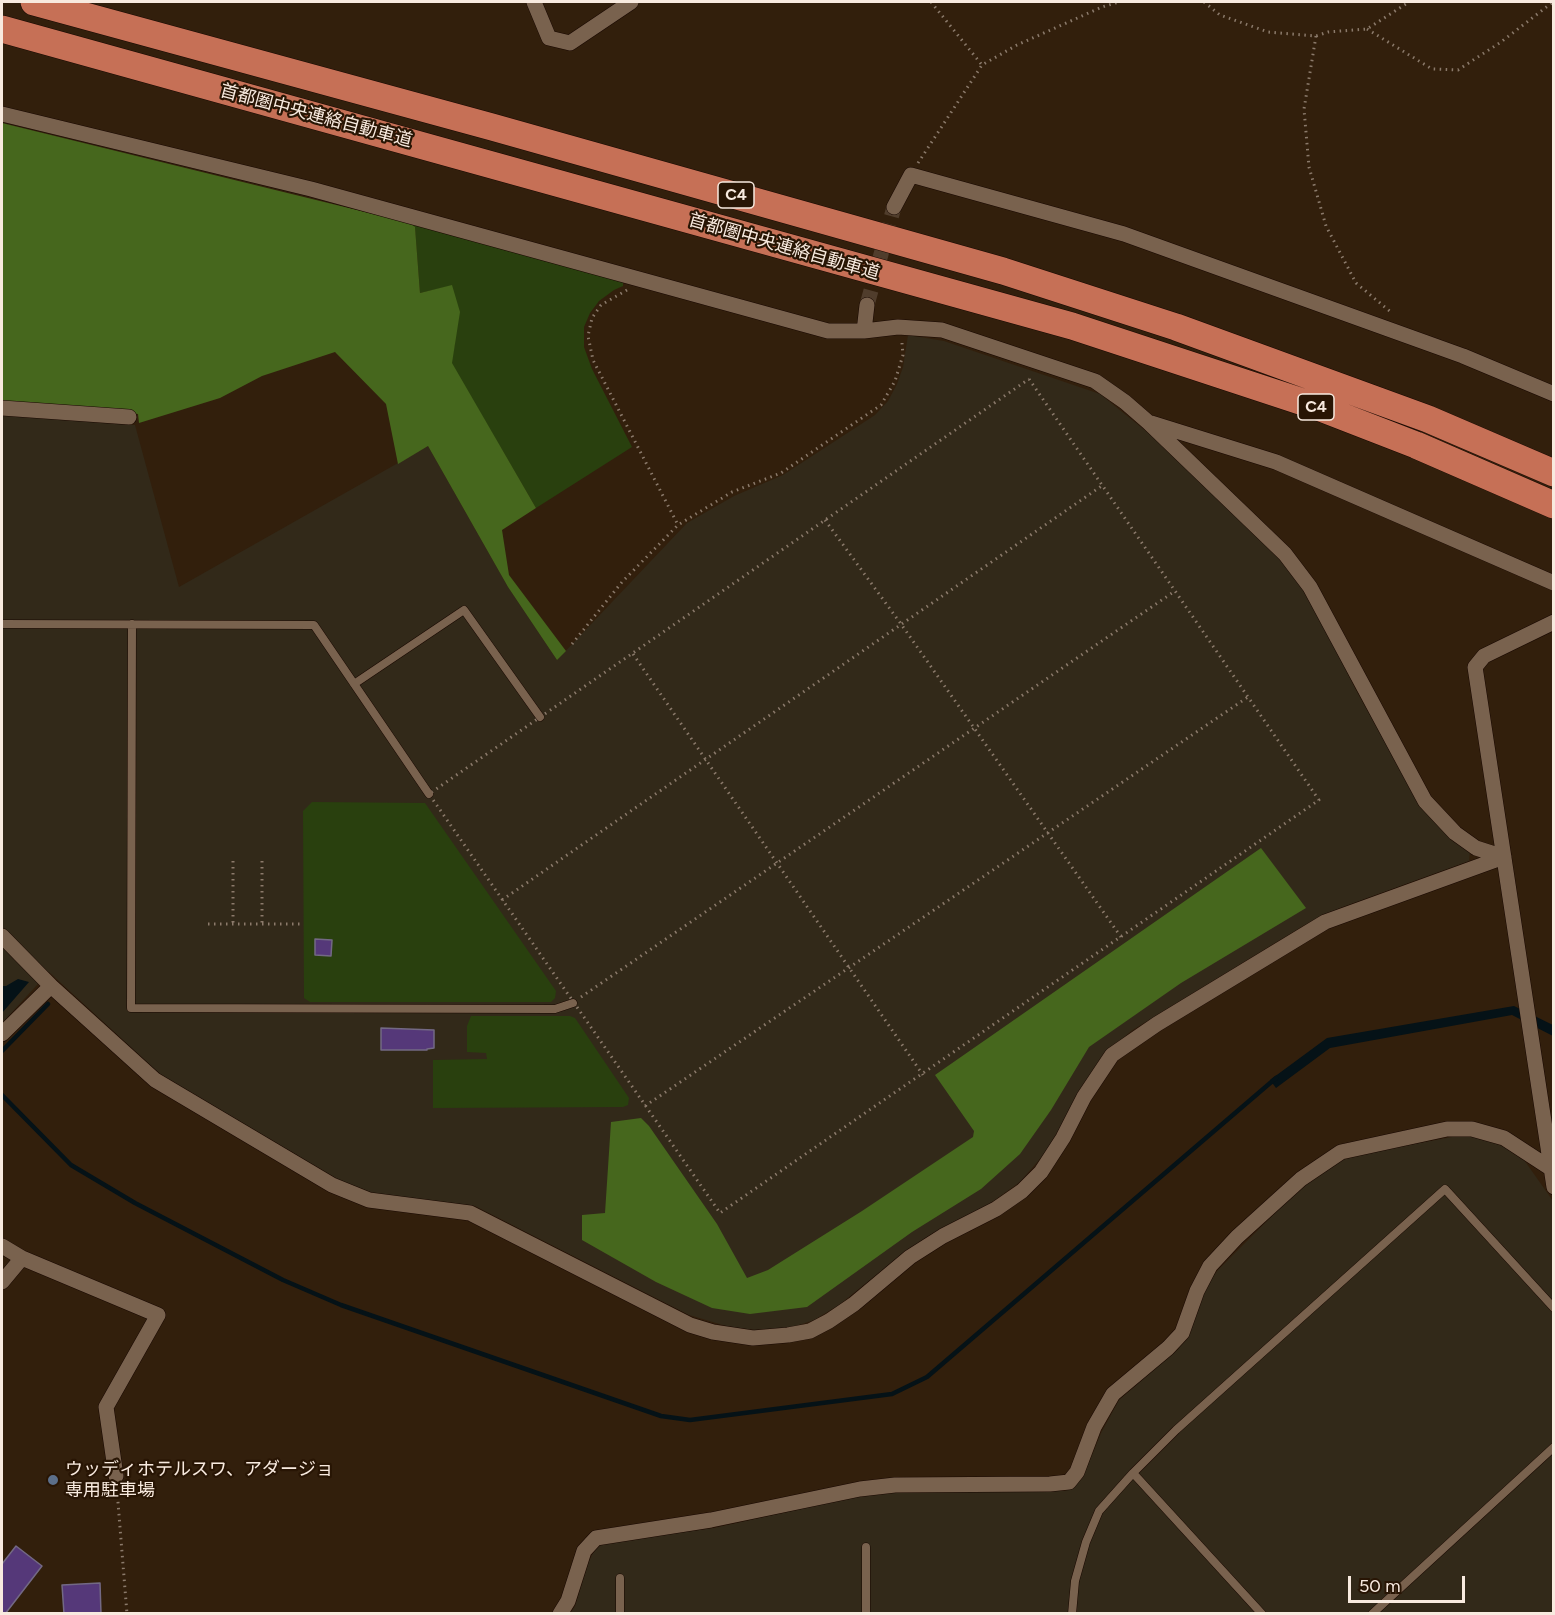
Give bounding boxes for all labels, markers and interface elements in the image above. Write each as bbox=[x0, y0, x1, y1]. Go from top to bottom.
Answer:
street label: 首都圏中央連絡自動車道 bbox=[218, 80, 414, 152]
road number: C4 bbox=[718, 182, 754, 208]
street label: 首都圏中央連絡自動車道 bbox=[686, 209, 882, 285]
road number: C4 bbox=[1298, 394, 1334, 420]
place label: ウッディホテルスワ、アダージョ 専用駐車場 bbox=[65, 1459, 334, 1502]
marker: ウッディホテルスワ、アダージョ 専用駐車場 bbox=[46, 1473, 60, 1487]
scale bar bbox=[1351, 1564, 1468, 1602]
text: 50 m bbox=[1359, 1575, 1401, 1597]

